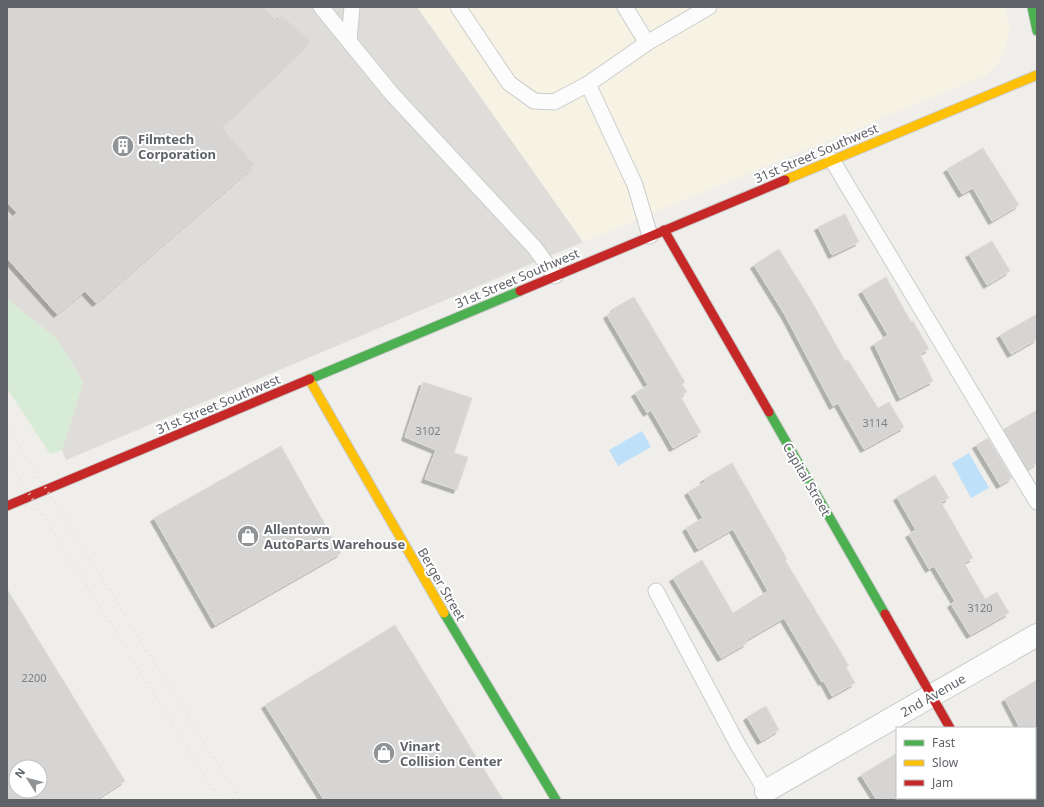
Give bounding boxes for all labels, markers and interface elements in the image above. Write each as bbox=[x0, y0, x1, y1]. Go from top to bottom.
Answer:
street label: 31st Street Southwest bbox=[751, 119, 881, 187]
place label: Filmtech Corporation bbox=[138, 130, 216, 163]
building icon: Filmtech Corporation bbox=[110, 133, 136, 159]
street label: 31st Street Southwest bbox=[452, 244, 582, 312]
street label: 31st Street Southwest bbox=[153, 370, 283, 438]
house number: 3114 bbox=[862, 415, 888, 430]
house number: 3102 bbox=[415, 423, 441, 438]
street label: Capital Street bbox=[779, 439, 835, 519]
place label: Allentown AutoParts Warehouse bbox=[264, 520, 405, 553]
shop icon: Allentown AutoParts Warehouse bbox=[235, 523, 261, 549]
street label: Berger Street bbox=[414, 544, 470, 624]
house number: 3120 bbox=[967, 600, 993, 615]
street label: 2nd Avenue bbox=[897, 669, 969, 721]
house number: 2200 bbox=[21, 670, 47, 685]
legend bbox=[896, 727, 1036, 799]
text: Fast bbox=[932, 734, 956, 751]
place label: Vinart Collision Center bbox=[400, 737, 502, 770]
shop icon: Vinart Collision Center bbox=[371, 740, 397, 766]
text: Slow bbox=[932, 754, 959, 771]
north arrow bbox=[8, 759, 48, 799]
text: N bbox=[11, 765, 28, 781]
text: Jam bbox=[931, 774, 953, 791]

